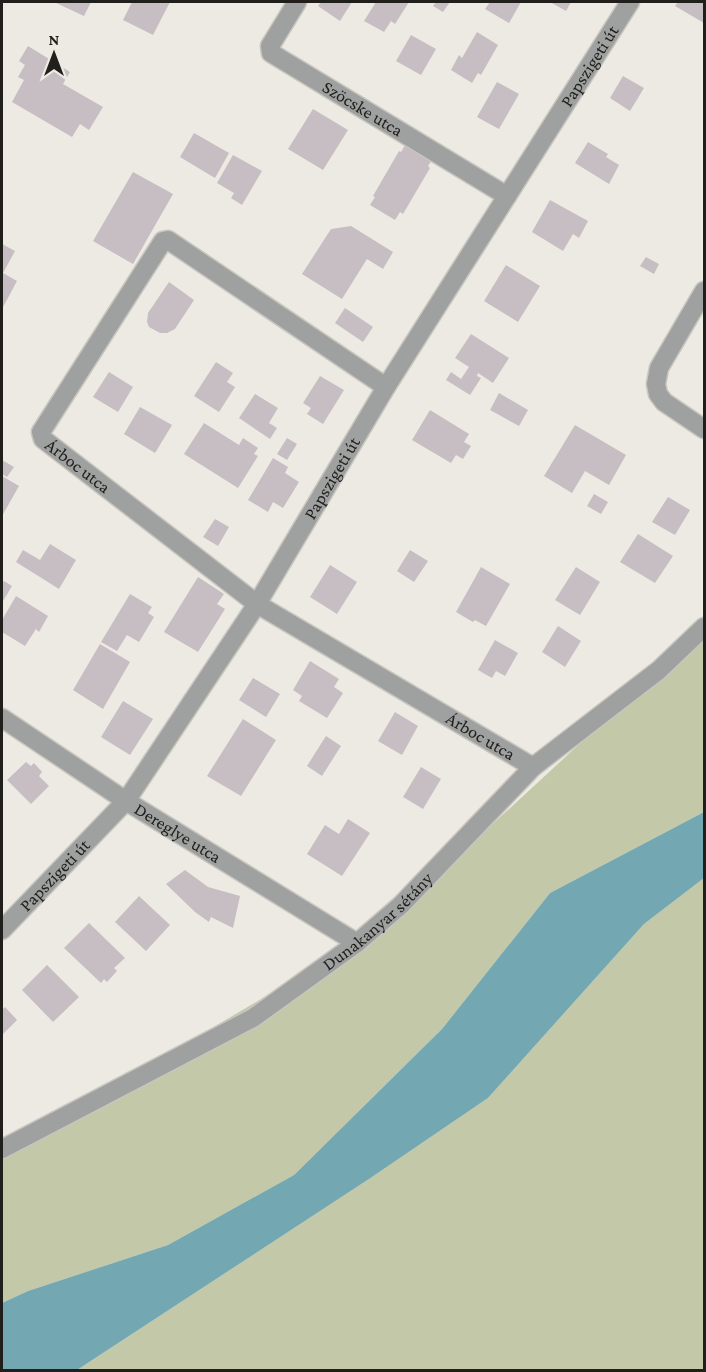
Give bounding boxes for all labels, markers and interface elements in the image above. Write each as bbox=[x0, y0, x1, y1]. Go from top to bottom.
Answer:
street label: Papszigeti út bbox=[556, 21, 623, 110]
north arrow bbox=[24, 24, 84, 84]
text: N bbox=[49, 31, 60, 48]
street label: Szöcske utca bbox=[319, 77, 407, 141]
street label: Papszigeti út bbox=[300, 432, 365, 523]
street label: Árboc utca bbox=[41, 435, 114, 497]
street label: Árboc utca bbox=[443, 708, 519, 764]
street label: Dereglye utca bbox=[131, 799, 225, 867]
street label: Papszigeti út bbox=[16, 834, 95, 915]
street label: Dunakanyar sétány bbox=[319, 868, 437, 975]

